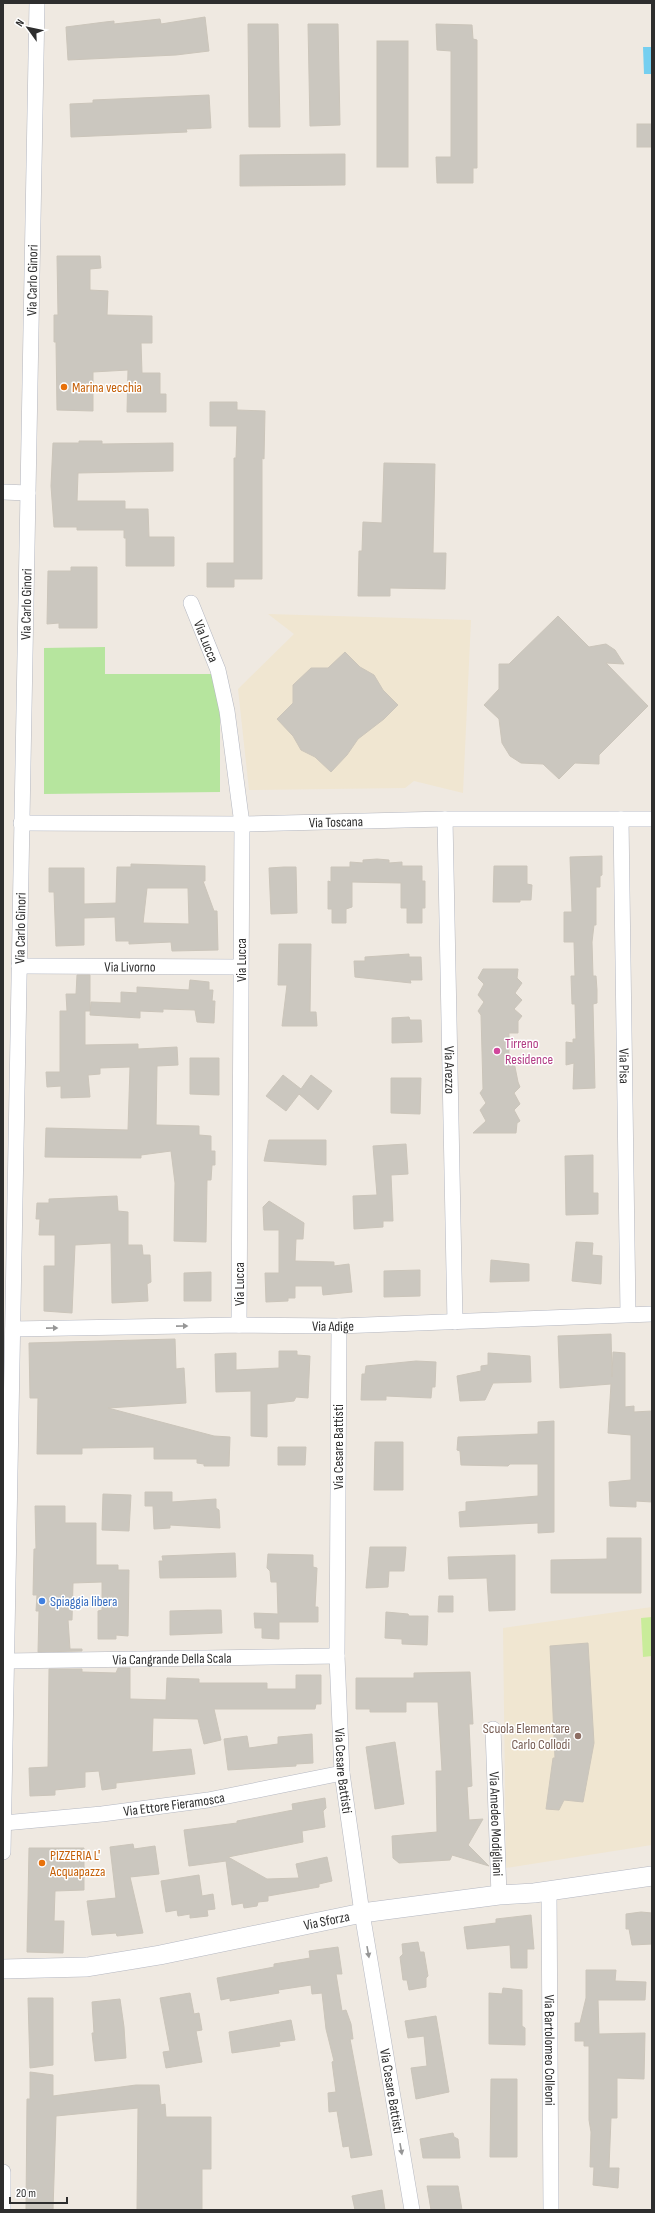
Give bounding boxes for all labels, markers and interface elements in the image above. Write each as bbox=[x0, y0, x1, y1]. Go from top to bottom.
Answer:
north arrow bbox=[8, 8, 48, 48]
text: N bbox=[13, 17, 27, 29]
street label: Via Carlo Ginori bbox=[23, 244, 41, 316]
place label: Marina vecchia bbox=[72, 379, 142, 396]
marker: Marina vecchia bbox=[59, 382, 69, 392]
street label: Via Carlo Ginori bbox=[17, 568, 35, 640]
street label: Via Lucca bbox=[190, 617, 222, 665]
street label: Via Toscana bbox=[309, 813, 363, 831]
street label: Via Carlo Ginori bbox=[11, 892, 29, 964]
street label: Via Lucca bbox=[233, 938, 250, 982]
street label: Via Livorno bbox=[104, 958, 156, 975]
place label: Tirreno Residence bbox=[505, 1035, 553, 1068]
street label: Via Arezzo bbox=[441, 1046, 459, 1094]
marker: Tirreno Residence bbox=[492, 1046, 502, 1056]
street label: Via Pisa bbox=[616, 1048, 633, 1084]
street label: Via Lucca bbox=[231, 1262, 248, 1306]
street label: Via Adige bbox=[312, 1317, 354, 1335]
one-way arrow bbox=[176, 1323, 189, 1329]
one-way arrow bbox=[46, 1325, 58, 1332]
street label: Via Cesare Battisti bbox=[330, 1404, 347, 1490]
place label: Spiaggia libera bbox=[50, 1593, 117, 1610]
marker: Spiaggia libera bbox=[37, 1596, 47, 1606]
street label: Via Cangrande Della Scala bbox=[112, 1649, 232, 1668]
place label: Scuola Elementare Carlo Collodi bbox=[483, 1720, 570, 1753]
street label: Via Cesare Battisti bbox=[332, 1728, 356, 1815]
marker: Scuola Elementare Carlo Collodi bbox=[573, 1731, 583, 1741]
street label: Via Amedeo Modigliani bbox=[486, 1771, 507, 1877]
street label: Via Ettore Fieramosca bbox=[122, 1788, 226, 1820]
place label: PIZZERIA L' Acquapazza bbox=[49, 1847, 105, 1880]
marker: PIZZERIA L' Acquapazza bbox=[37, 1858, 47, 1868]
street label: Via Sforza bbox=[302, 1907, 351, 1933]
one-way arrow bbox=[365, 1946, 371, 1958]
street label: Via Bartolomeo Colleoni bbox=[541, 1994, 559, 2106]
street label: Via Cesare Battisti bbox=[376, 2047, 407, 2135]
one-way arrow bbox=[399, 2143, 405, 2155]
scale bar bbox=[10, 2179, 67, 2205]
text: 20 m bbox=[16, 2186, 36, 2201]

